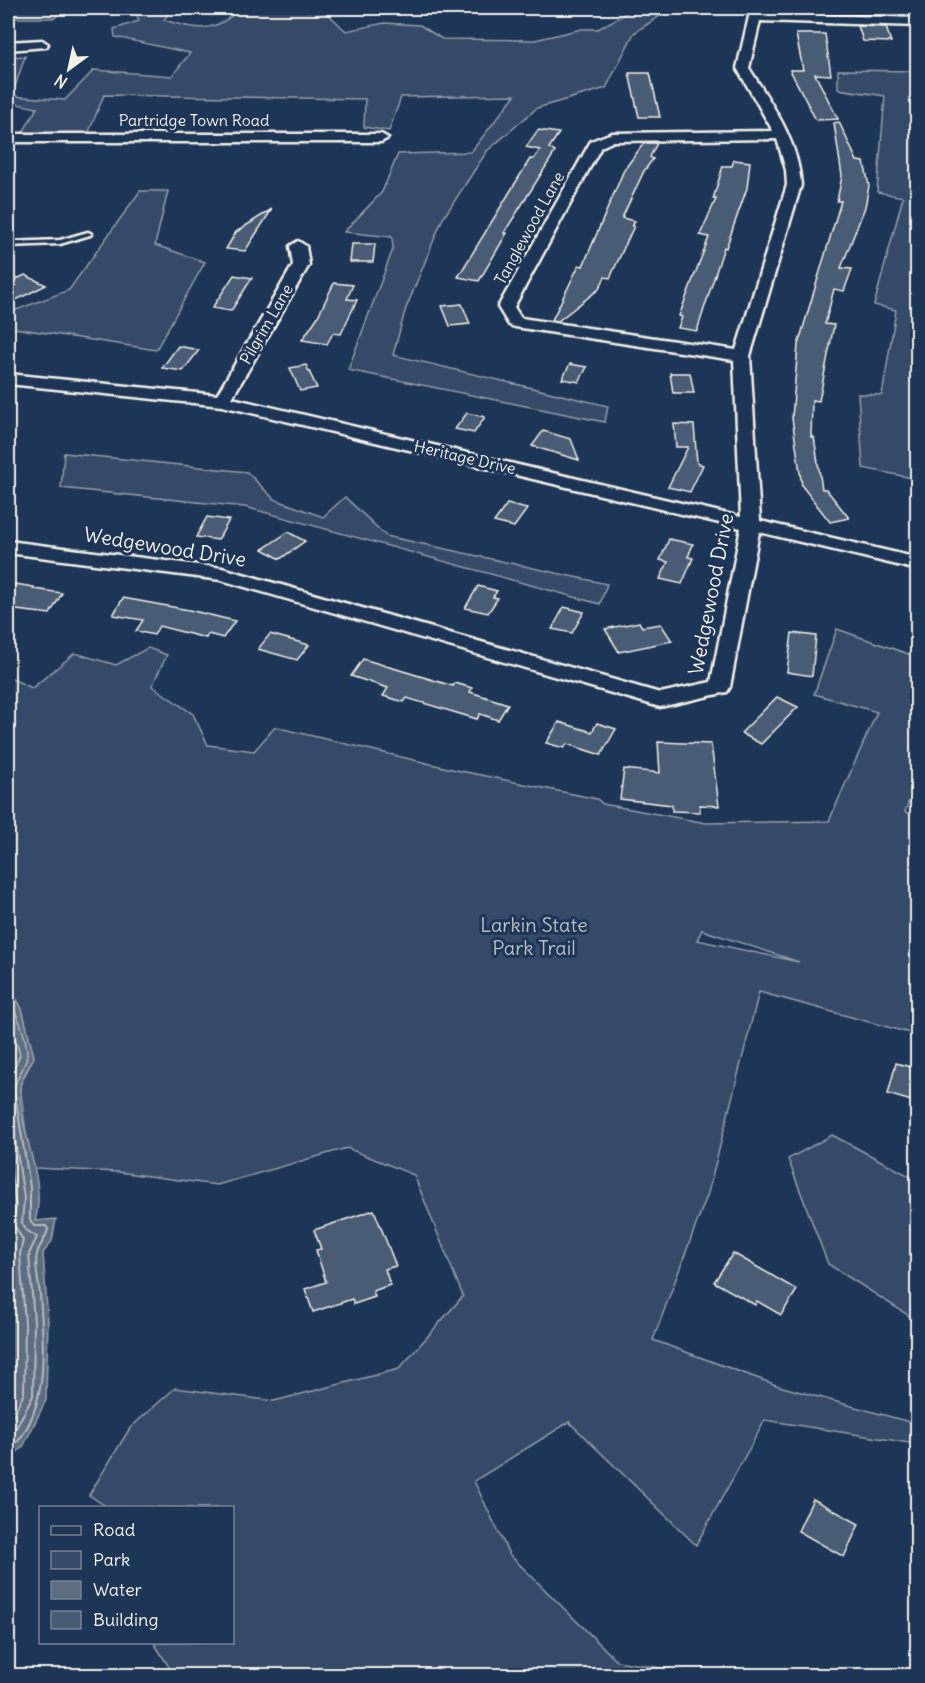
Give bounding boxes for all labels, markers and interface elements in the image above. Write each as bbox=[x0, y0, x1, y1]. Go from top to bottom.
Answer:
north arrow bbox=[39, 39, 99, 99]
text: N bbox=[51, 70, 71, 93]
street label: Partridge Town Road bbox=[119, 110, 269, 130]
street label: Tanglewood Lane bbox=[490, 168, 568, 288]
street label: Pilgrim Lane bbox=[235, 280, 297, 368]
street label: Heritage Drive bbox=[412, 436, 518, 478]
street label: Wedgewood Drive bbox=[683, 511, 738, 677]
street label: Wedgewood Drive bbox=[82, 521, 248, 572]
park label: Larkin State Park Trail bbox=[480, 912, 588, 960]
legend bbox=[39, 1506, 234, 1644]
text: Road bbox=[93, 1518, 136, 1541]
text: Park bbox=[93, 1548, 130, 1571]
text: Water bbox=[93, 1578, 143, 1601]
text: Building bbox=[93, 1608, 158, 1631]

